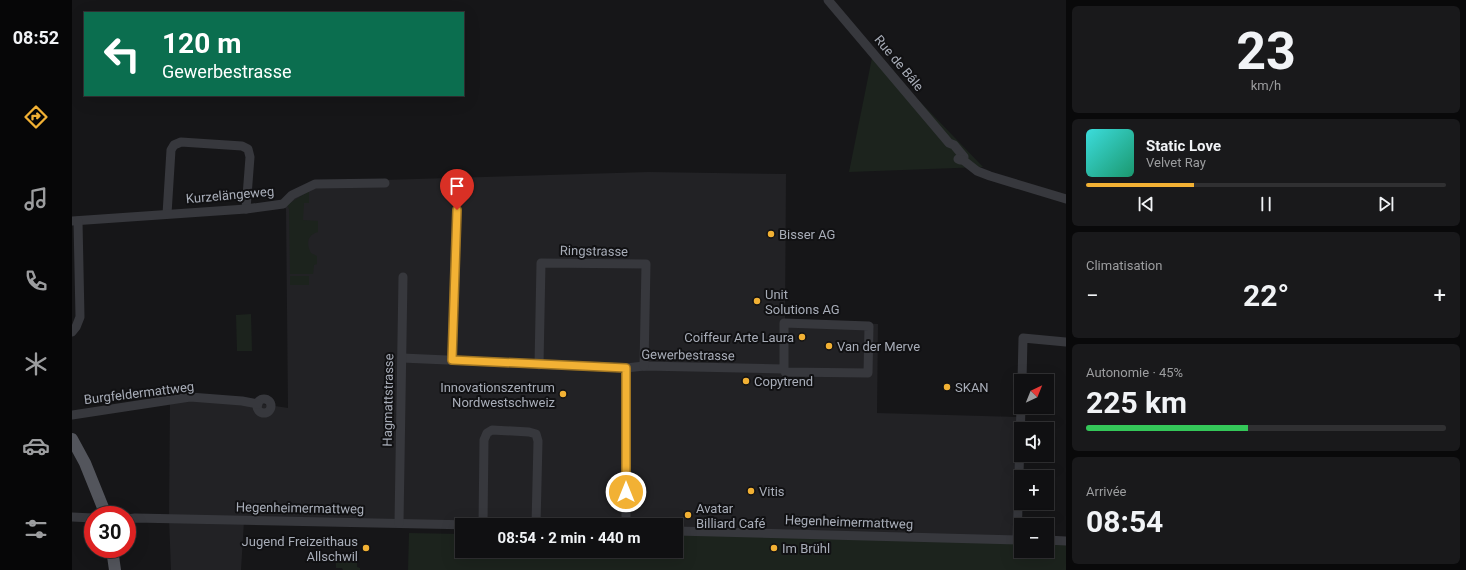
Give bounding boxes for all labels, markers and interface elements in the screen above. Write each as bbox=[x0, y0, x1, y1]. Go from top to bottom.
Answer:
text: 23 bbox=[1236, 21, 1296, 82]
text: 08:52 bbox=[13, 27, 59, 48]
text: 120 m bbox=[162, 27, 241, 60]
icon: left bbox=[96, 28, 148, 80]
street label: Rue de Bâle bbox=[871, 32, 927, 94]
text: Gewerbestrasse bbox=[162, 61, 291, 82]
text: km/h bbox=[1251, 78, 1281, 93]
icon: directions bbox=[22, 103, 50, 131]
text: Static Love bbox=[1146, 137, 1221, 155]
text: Velvet Ray bbox=[1146, 155, 1206, 170]
pin bbox=[440, 169, 474, 210]
icon: arrive bbox=[446, 175, 468, 197]
street label: Kurzelängeweg bbox=[185, 184, 275, 206]
icon: music bbox=[22, 185, 50, 213]
icon: previous bbox=[1135, 193, 1157, 215]
icon: pause bbox=[1255, 193, 1277, 215]
icon: next bbox=[1375, 193, 1397, 215]
place label: Bisser AG bbox=[779, 227, 835, 242]
marker: Bisser AG bbox=[766, 229, 776, 239]
street label: Ringstrasse bbox=[560, 243, 628, 259]
text: Climatisation bbox=[1086, 258, 1162, 273]
icon: phone bbox=[22, 267, 50, 295]
text: 22° bbox=[1243, 278, 1289, 313]
text: − bbox=[1086, 283, 1099, 308]
text: + bbox=[1434, 283, 1446, 308]
place label: Unit Solutions AG bbox=[765, 287, 840, 317]
marker: Unit Solutions AG bbox=[752, 296, 762, 306]
place label: Coiffeur Arte Laura bbox=[684, 330, 794, 345]
marker: Coiffeur Arte Laura bbox=[797, 332, 807, 342]
place label: Van der Merve bbox=[837, 339, 920, 354]
marker: Van der Merve bbox=[824, 341, 834, 351]
street label: Gewerbestrasse bbox=[641, 347, 735, 363]
icon: climate bbox=[22, 350, 50, 378]
street label: Hagmattstrasse bbox=[380, 353, 396, 447]
text: Autonomie · 45% bbox=[1086, 365, 1183, 380]
place label: Copytrend bbox=[754, 374, 813, 389]
north arrow bbox=[1014, 374, 1054, 414]
map controls bbox=[1014, 374, 1054, 558]
marker: Copytrend bbox=[741, 376, 751, 386]
street label: Burgfeldermattweg bbox=[83, 379, 195, 407]
place label: Innovationszentrum Nordwestschweiz bbox=[440, 380, 556, 410]
place label: SKAN bbox=[955, 380, 989, 395]
marker: SKAN bbox=[942, 382, 952, 392]
text: 225 km bbox=[1086, 385, 1187, 420]
marker: Innovationszentrum Nordwestschweiz bbox=[558, 389, 568, 399]
button: sound bbox=[1014, 422, 1054, 462]
icon: car bbox=[22, 432, 50, 460]
button: + bbox=[1014, 470, 1054, 510]
position arrow bbox=[605, 471, 647, 513]
place label: Vitis bbox=[759, 484, 785, 499]
text: Arrivée bbox=[1086, 484, 1126, 499]
marker: Vitis bbox=[746, 486, 756, 496]
street label: Hegenheimermattweg bbox=[236, 499, 364, 517]
place label: Avatar Billiard Café bbox=[696, 501, 766, 531]
text: 08:54 bbox=[1086, 504, 1163, 539]
speed limit sign: 30 bbox=[84, 506, 136, 558]
marker: Avatar Billiard Café bbox=[683, 510, 693, 520]
street label: Hegenheimermattweg bbox=[785, 512, 913, 532]
icon: filters bbox=[22, 515, 50, 543]
button: − bbox=[1014, 518, 1054, 558]
text: 08:54 · 2 min · 440 m bbox=[498, 529, 640, 547]
place label: Jugend Freizeithaus Allschwil bbox=[242, 534, 358, 564]
place label: Im Brühl bbox=[782, 541, 830, 556]
marker: Jugend Freizeithaus Allschwil bbox=[361, 543, 371, 553]
marker: Im Brühl bbox=[769, 543, 779, 553]

